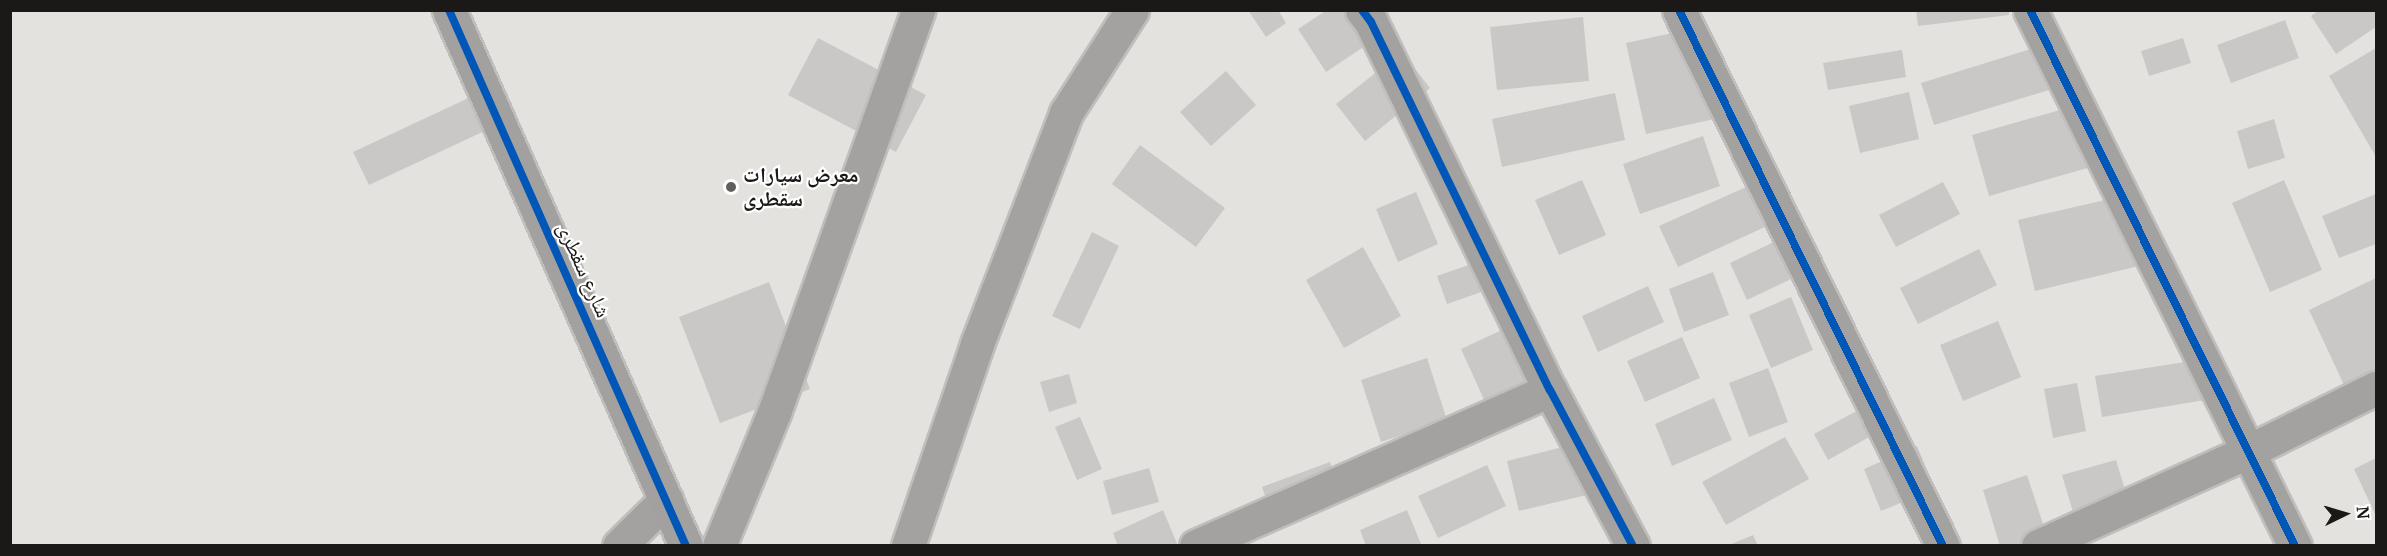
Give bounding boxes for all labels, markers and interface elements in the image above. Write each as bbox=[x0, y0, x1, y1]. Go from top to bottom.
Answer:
place label: معرض سيارات سقطرى bbox=[743, 162, 858, 212]
marker: معرض سيارات سقطرى bbox=[724, 180, 738, 194]
street label: شارع سقطرى bbox=[552, 219, 616, 321]
north arrow bbox=[2315, 484, 2375, 544]
text: N bbox=[2352, 505, 2373, 520]

